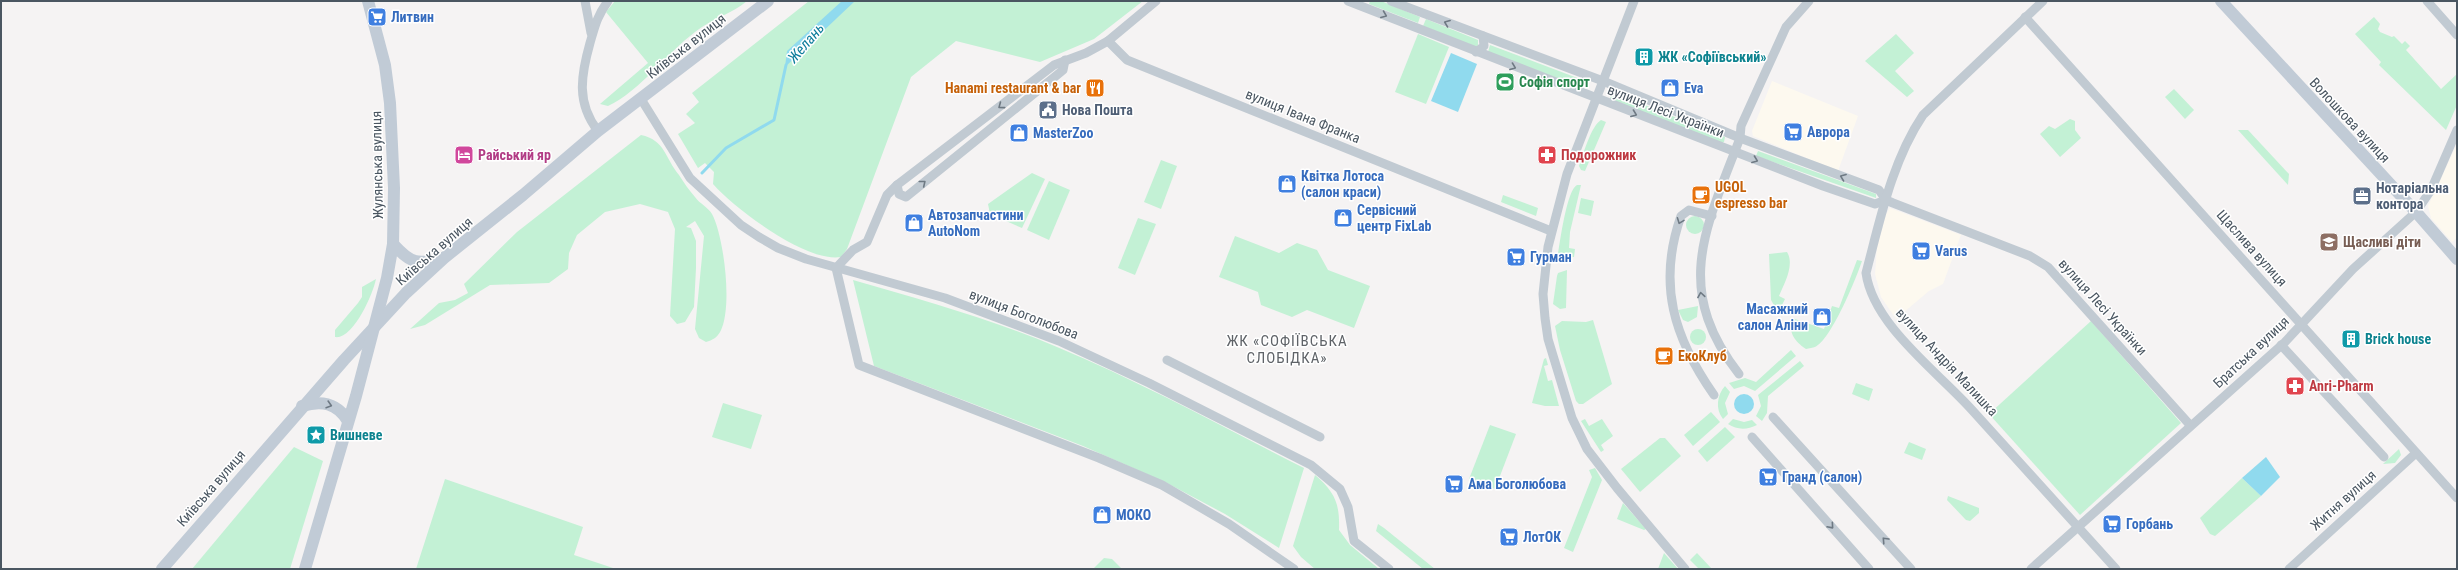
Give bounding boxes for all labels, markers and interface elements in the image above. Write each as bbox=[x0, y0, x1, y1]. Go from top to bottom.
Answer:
supermarket icon: Литвин bbox=[366, 6, 388, 28]
place label: Литвин bbox=[391, 9, 434, 25]
street label: Київська вулиця bbox=[643, 10, 729, 82]
one-way arrow bbox=[1381, 11, 1388, 19]
water label: Желань bbox=[783, 19, 828, 67]
one-way arrow bbox=[1444, 19, 1451, 27]
building icon: ЖК «Софіївський» bbox=[1633, 46, 1655, 68]
place label: ЖК «Софіївський» bbox=[1658, 49, 1766, 65]
one-way arrow bbox=[1509, 62, 1516, 70]
sports icon: Софія спорт bbox=[1494, 71, 1516, 93]
place label: Софія спорт bbox=[1519, 74, 1591, 90]
street label: Волошкова вулиця bbox=[2307, 74, 2393, 166]
restaurant icon: Hanami restaurant & bar bbox=[1084, 77, 1106, 99]
shop icon: Eva bbox=[1659, 77, 1681, 99]
place label: Hanami restaurant & bar bbox=[945, 80, 1081, 96]
place label: Eva bbox=[1684, 80, 1704, 96]
street label: вулиця Лесі Українки bbox=[1605, 81, 1727, 141]
street label: вулиця Івана Франка bbox=[1243, 86, 1363, 146]
public building icon: Нова Пошта bbox=[1037, 99, 1059, 121]
one-way arrow bbox=[998, 101, 1005, 108]
place label: Нова Пошта bbox=[1062, 102, 1133, 118]
one-way arrow bbox=[1630, 109, 1637, 117]
street label: Жулянська вулиця bbox=[368, 111, 386, 219]
supermarket icon: Аврора bbox=[1782, 121, 1804, 143]
shop icon: MasterZoo bbox=[1008, 122, 1030, 144]
place label: Аврора bbox=[1807, 124, 1850, 140]
place label: MasterZoo bbox=[1033, 125, 1093, 141]
hotel icon: Райський яр bbox=[453, 144, 475, 166]
pharmacy icon: Подорожник bbox=[1536, 144, 1558, 166]
place label: Райський яр bbox=[478, 147, 551, 163]
place label: Подорожник bbox=[1561, 147, 1636, 163]
one-way arrow bbox=[1752, 156, 1759, 164]
place label: Квітка Лотоса (салон краси) bbox=[1301, 168, 1385, 201]
shop icon: Квітка Лотоса (салон краси) bbox=[1276, 173, 1298, 195]
one-way arrow bbox=[1839, 173, 1846, 181]
place label: UGOL espresso bar bbox=[1715, 179, 1788, 211]
place label: Нотаріальна контора bbox=[2376, 180, 2449, 212]
one-way arrow bbox=[919, 181, 926, 188]
cafe icon: UGOL espresso bar bbox=[1690, 184, 1712, 206]
office icon: Нотаріальна контора bbox=[2351, 185, 2373, 207]
place label: Сервiсний центр FixLab bbox=[1357, 202, 1432, 234]
place label: Автозапчастини AutoNom bbox=[928, 207, 1024, 239]
shop icon: Сервiсний центр FixLab bbox=[1332, 207, 1354, 229]
street label: Щаслива вулиця bbox=[2214, 207, 2290, 289]
shop icon: Автозапчастини AutoNom bbox=[903, 212, 925, 234]
street label: Київська вулиця bbox=[393, 213, 475, 289]
one-way arrow bbox=[1676, 217, 1684, 224]
school or university icon: Щасливі діти bbox=[2318, 231, 2340, 253]
place label: Щасливі діти bbox=[2343, 234, 2421, 250]
supermarket icon: Varus bbox=[1910, 240, 1932, 262]
place label: Varus bbox=[1935, 243, 1967, 259]
supermarket icon: Гурман bbox=[1505, 246, 1527, 268]
place label: Гурман bbox=[1530, 249, 1572, 265]
street label: вулиця Лесі Українки bbox=[2056, 256, 2150, 358]
street label: вулиця Боголюбова bbox=[967, 286, 1081, 342]
one-way arrow bbox=[1697, 292, 1706, 298]
place label: Масажний салон Аліни bbox=[1738, 301, 1808, 333]
street label: вулиця Андрія Малишка bbox=[1893, 305, 2001, 419]
shop icon: Масажний салон Аліни bbox=[1811, 306, 1833, 328]
street label: Братська вулиця bbox=[2210, 313, 2292, 391]
building icon: Brick house bbox=[2340, 328, 2362, 350]
place label: Brick house bbox=[2365, 331, 2431, 347]
district label: ЖК «СОФІЇВСЬКА СЛОБІДКА» bbox=[1226, 332, 1348, 367]
cafe icon: ЕкоКлуб bbox=[1653, 345, 1675, 367]
place label: ЕкоКлуб bbox=[1678, 348, 1727, 364]
pharmacy icon: Anri-Pharm bbox=[2284, 375, 2306, 397]
place label: Anri-Pharm bbox=[2309, 378, 2374, 394]
one-way arrow bbox=[325, 400, 332, 409]
place icon: Вишневе bbox=[305, 424, 327, 446]
place label: Вишневе bbox=[330, 427, 383, 443]
street label: Київська вулиця bbox=[173, 447, 249, 529]
supermarket icon: Гранд (салон) bbox=[1757, 466, 1779, 488]
street label: Житня вулиця bbox=[2307, 467, 2379, 533]
place label: Гранд (салон) bbox=[1782, 469, 1862, 486]
supermarket icon: Ама Боголюбова bbox=[1443, 473, 1465, 495]
place label: Ама Боголюбова bbox=[1468, 476, 1566, 492]
shop icon: МОКО bbox=[1091, 504, 1113, 526]
place label: МОКО bbox=[1116, 507, 1151, 523]
supermarket icon: Горбань bbox=[2101, 513, 2123, 535]
place label: Горбань bbox=[2126, 516, 2173, 532]
one-way arrow bbox=[1827, 521, 1834, 529]
supermarket icon: ЛотОК bbox=[1498, 526, 1520, 548]
place label: ЛотОК bbox=[1523, 529, 1561, 545]
one-way arrow bbox=[1882, 537, 1890, 545]

